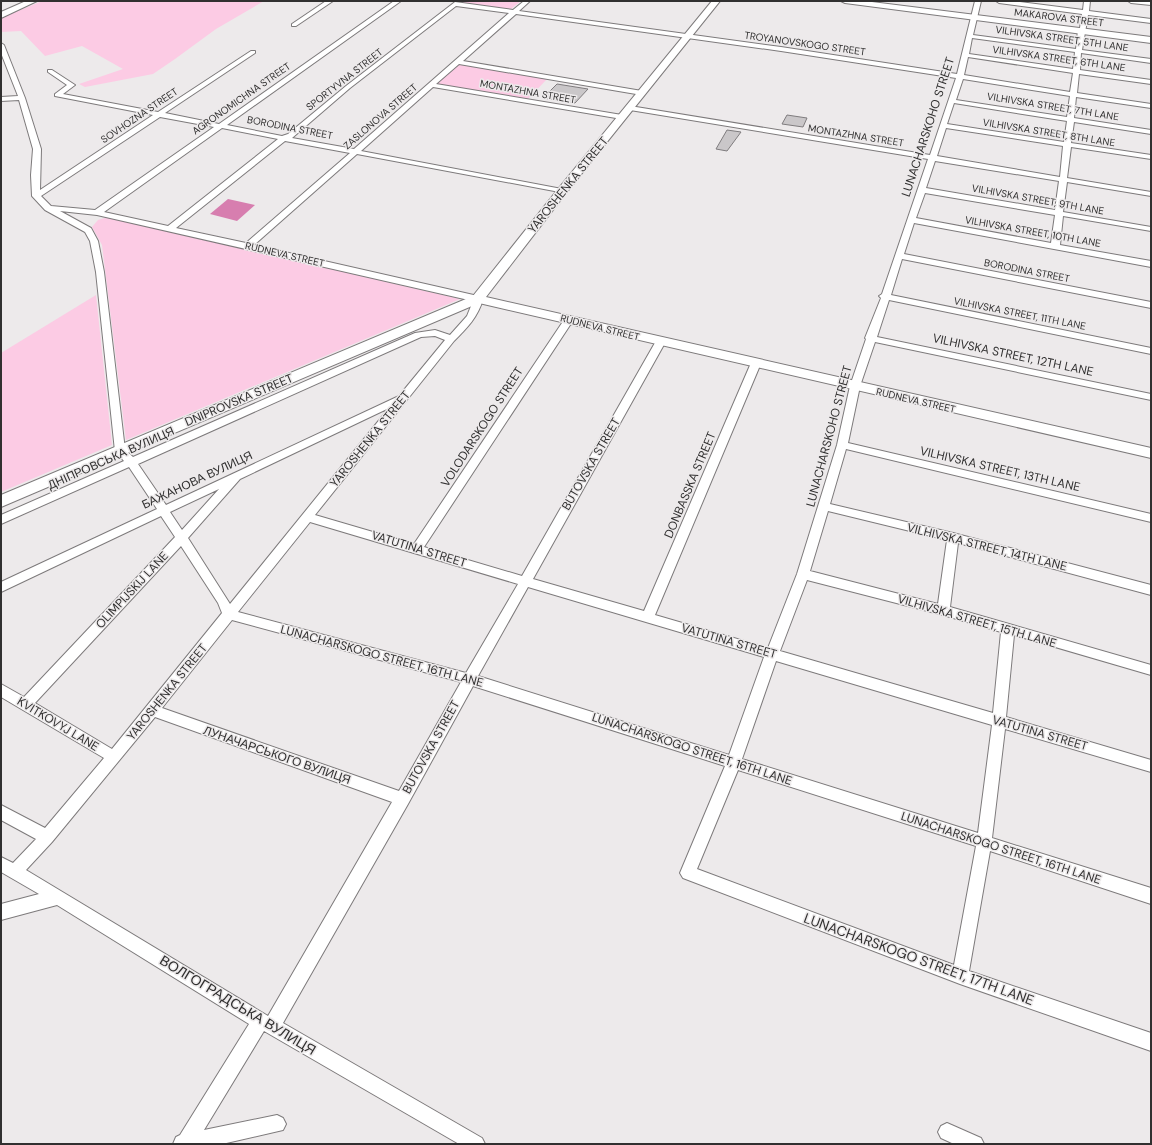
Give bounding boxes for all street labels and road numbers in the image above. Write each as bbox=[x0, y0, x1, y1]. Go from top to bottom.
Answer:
street label: MAKAROVA STREET bbox=[1013, 6, 1105, 29]
street label: VILHIVSKA STREET, 5TH LANE bbox=[995, 23, 1130, 54]
street label: TROYANOVSKOGO STREET bbox=[743, 29, 867, 58]
street label: VILHIVSKA STREET, 6TH LANE bbox=[992, 43, 1127, 74]
street label: SPORTYVNA STREET bbox=[303, 45, 386, 113]
street label: LUNACHARSKOHO STREET bbox=[898, 55, 958, 199]
street label: AGRONOMICHNA STREET bbox=[190, 59, 293, 137]
street label: MONTAZHNA STREET bbox=[479, 77, 577, 106]
street label: ZASLONOVA STREET bbox=[341, 80, 420, 152]
street label: SOVHOZNA STREET bbox=[98, 85, 181, 146]
street label: VILHIVSKA STREET, 7TH LANE bbox=[986, 90, 1120, 123]
street label: BORODINA STREET bbox=[246, 113, 334, 142]
street label: VILHIVSKA STREET, 8TH LANE bbox=[982, 116, 1116, 149]
street label: MONTAZHNA STREET bbox=[807, 121, 905, 150]
street label: YAROSHENKA STREET bbox=[524, 133, 612, 237]
street label: VILHIVSKA STREET, 9TH LANE bbox=[971, 181, 1105, 218]
street label: VILHIVSKA STREET, 10TH LANE bbox=[964, 213, 1102, 250]
street label: RUDNEVA STREET bbox=[244, 239, 326, 270]
street label: BORODINA STREET bbox=[983, 256, 1071, 285]
street label: VILHIVSKA STREET, 11TH LANE bbox=[953, 294, 1087, 333]
street label: RUDNEVA STREET bbox=[559, 311, 641, 344]
street label: VILHIVSKA STREET, 12TH LANE bbox=[931, 330, 1095, 380]
street label: LUNACHARSKOHO STREET bbox=[802, 363, 856, 508]
street label: VOLODARSKOGO STREET bbox=[437, 364, 527, 490]
street label: DNIPROVSKA STREET bbox=[182, 370, 296, 430]
street label: RUDNEVA STREET bbox=[875, 385, 957, 416]
street label: YAROSHENKA STREET bbox=[326, 387, 414, 491]
street label: BUTOVSKA STREET bbox=[558, 415, 624, 513]
street label: ДНІПРОВСЬКА ВУЛИЦЯ bbox=[45, 423, 177, 493]
street label: DONBASSKA STREET bbox=[660, 429, 720, 541]
street label: VILHIVSKA STREET, 13TH LANE bbox=[918, 443, 1082, 495]
street label: БАЖАНОВА ВУЛИЦЯ bbox=[139, 447, 255, 513]
street label: VILHIVSKA STREET, 14TH LANE bbox=[905, 519, 1069, 575]
street label: VATUTINA STREET bbox=[370, 527, 469, 571]
street label: OLIMPIJSKIJ LANE bbox=[92, 548, 172, 632]
street label: VILHIVSKA STREET, 15TH LANE bbox=[896, 591, 1059, 651]
street label: VATUTINA STREET bbox=[680, 620, 779, 662]
street label: LUNACHARSKOGO STREET, 16TH LANE bbox=[279, 621, 485, 691]
street label: YAROSHENKA STREET bbox=[123, 640, 211, 744]
street label: KVITKOVYJ LANE bbox=[14, 693, 102, 755]
street label: BUTOVSKA STREET bbox=[399, 697, 463, 796]
street label: LUNACHARSKOGO STREET, 16TH LANE bbox=[590, 709, 794, 789]
street label: VATUTINA STREET bbox=[991, 712, 1090, 754]
street label: ЛУНАЧАРСЬКОГО ВУЛИЦЯ bbox=[201, 722, 353, 788]
street label: LUNACHARSKOGO STREET, 16TH LANE bbox=[899, 808, 1103, 888]
street label: LUNACHARSKOGO STREET, 17TH LANE bbox=[801, 909, 1037, 1009]
street label: ВОЛГОГРАДСЬКА ВУЛИЦЯ bbox=[157, 951, 319, 1059]

